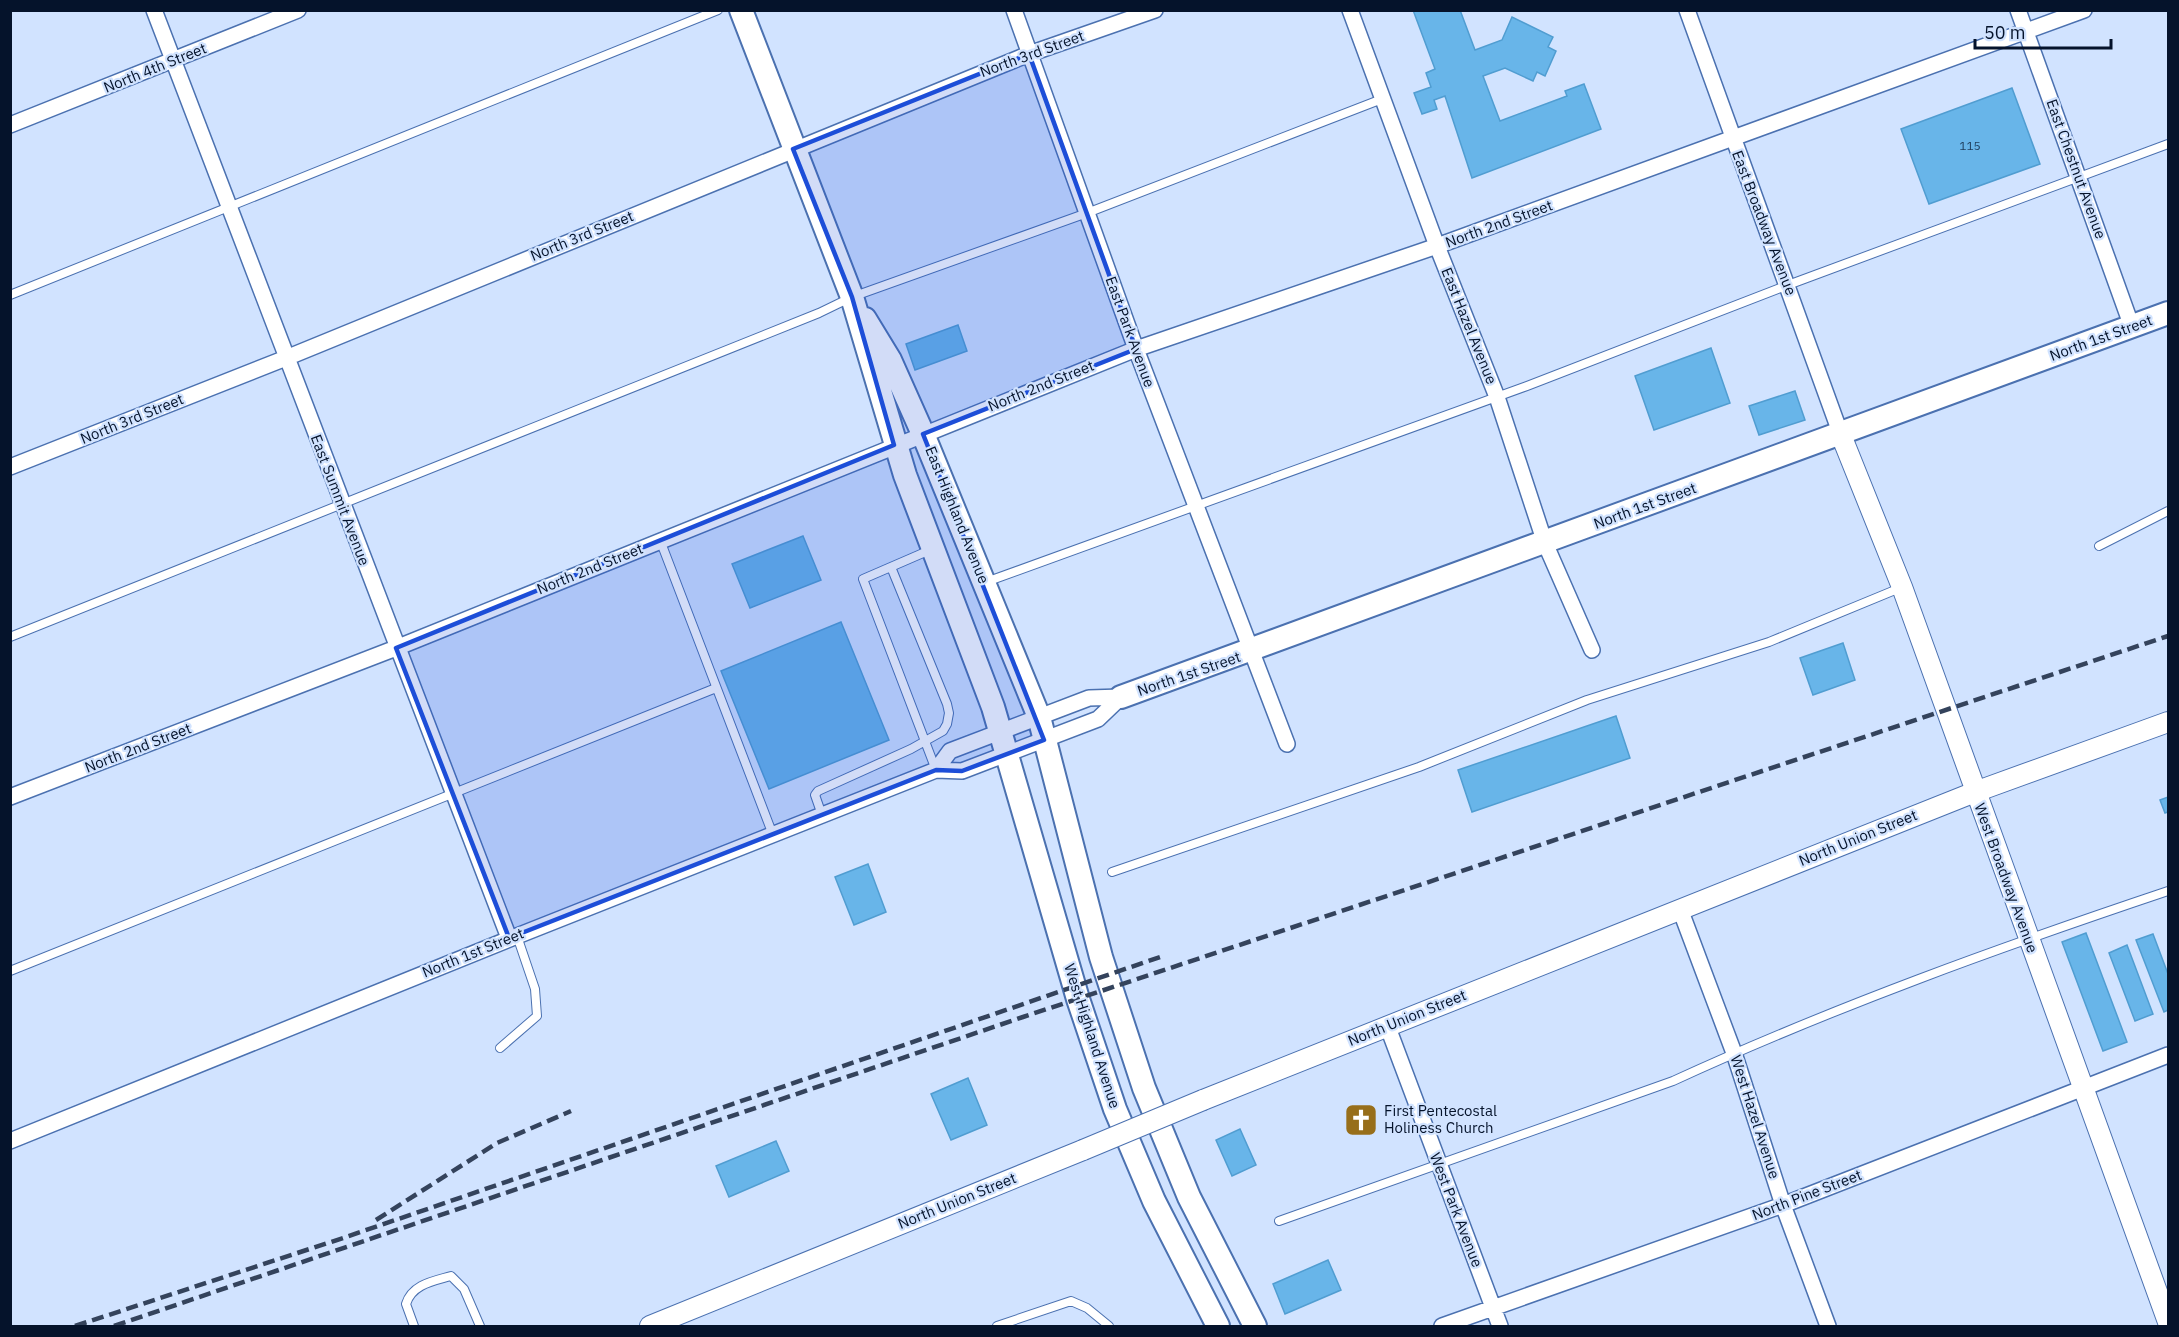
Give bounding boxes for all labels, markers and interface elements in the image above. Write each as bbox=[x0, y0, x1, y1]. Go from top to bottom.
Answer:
scale bar bbox=[1975, 12, 2112, 50]
text: 50 m bbox=[1984, 21, 2026, 44]
street label: North 3rd Street bbox=[977, 26, 1087, 81]
street label: North 4th Street bbox=[101, 38, 209, 97]
street label: East Chestnut Avenue bbox=[2042, 96, 2111, 241]
house number: 115 bbox=[1959, 138, 1981, 153]
street label: East Broadway Avenue bbox=[1728, 148, 1801, 298]
street label: North 2nd Street bbox=[1443, 195, 1555, 252]
street label: North 3rd Street bbox=[527, 206, 636, 265]
street label: East Hazel Avenue bbox=[1437, 265, 1502, 387]
street label: East Park Avenue bbox=[1102, 274, 1159, 390]
street label: North 1st Street bbox=[2047, 310, 2155, 365]
street label: North 2nd Street bbox=[985, 356, 1097, 415]
street label: North 3rd Street bbox=[77, 389, 186, 448]
street label: East Summit Avenue bbox=[307, 432, 374, 568]
street label: East Highland Avenue bbox=[921, 443, 994, 586]
street label: North 1st Street bbox=[1591, 478, 1699, 533]
street label: North 2nd Street bbox=[534, 539, 646, 598]
street label: North 1st Street bbox=[1135, 647, 1243, 700]
street label: North 2nd Street bbox=[82, 718, 194, 777]
street label: West Broadway Avenue bbox=[1970, 800, 2042, 955]
street label: North Union Street bbox=[1796, 805, 1920, 870]
street label: North 1st Street bbox=[419, 923, 526, 982]
street label: West Highland Avenue bbox=[1060, 961, 1125, 1111]
street label: North Union Street bbox=[1345, 985, 1469, 1050]
street label: West Hazel Avenue bbox=[1727, 1053, 1784, 1181]
place label: First Pentecostal Holiness Church bbox=[1384, 1101, 1497, 1137]
church icon: First Pentecostal Holiness Church bbox=[1343, 1102, 1379, 1138]
street label: West Park Avenue bbox=[1426, 1150, 1487, 1270]
street label: North Pine Street bbox=[1749, 1165, 1864, 1224]
street label: North Union Street bbox=[895, 1168, 1019, 1233]

